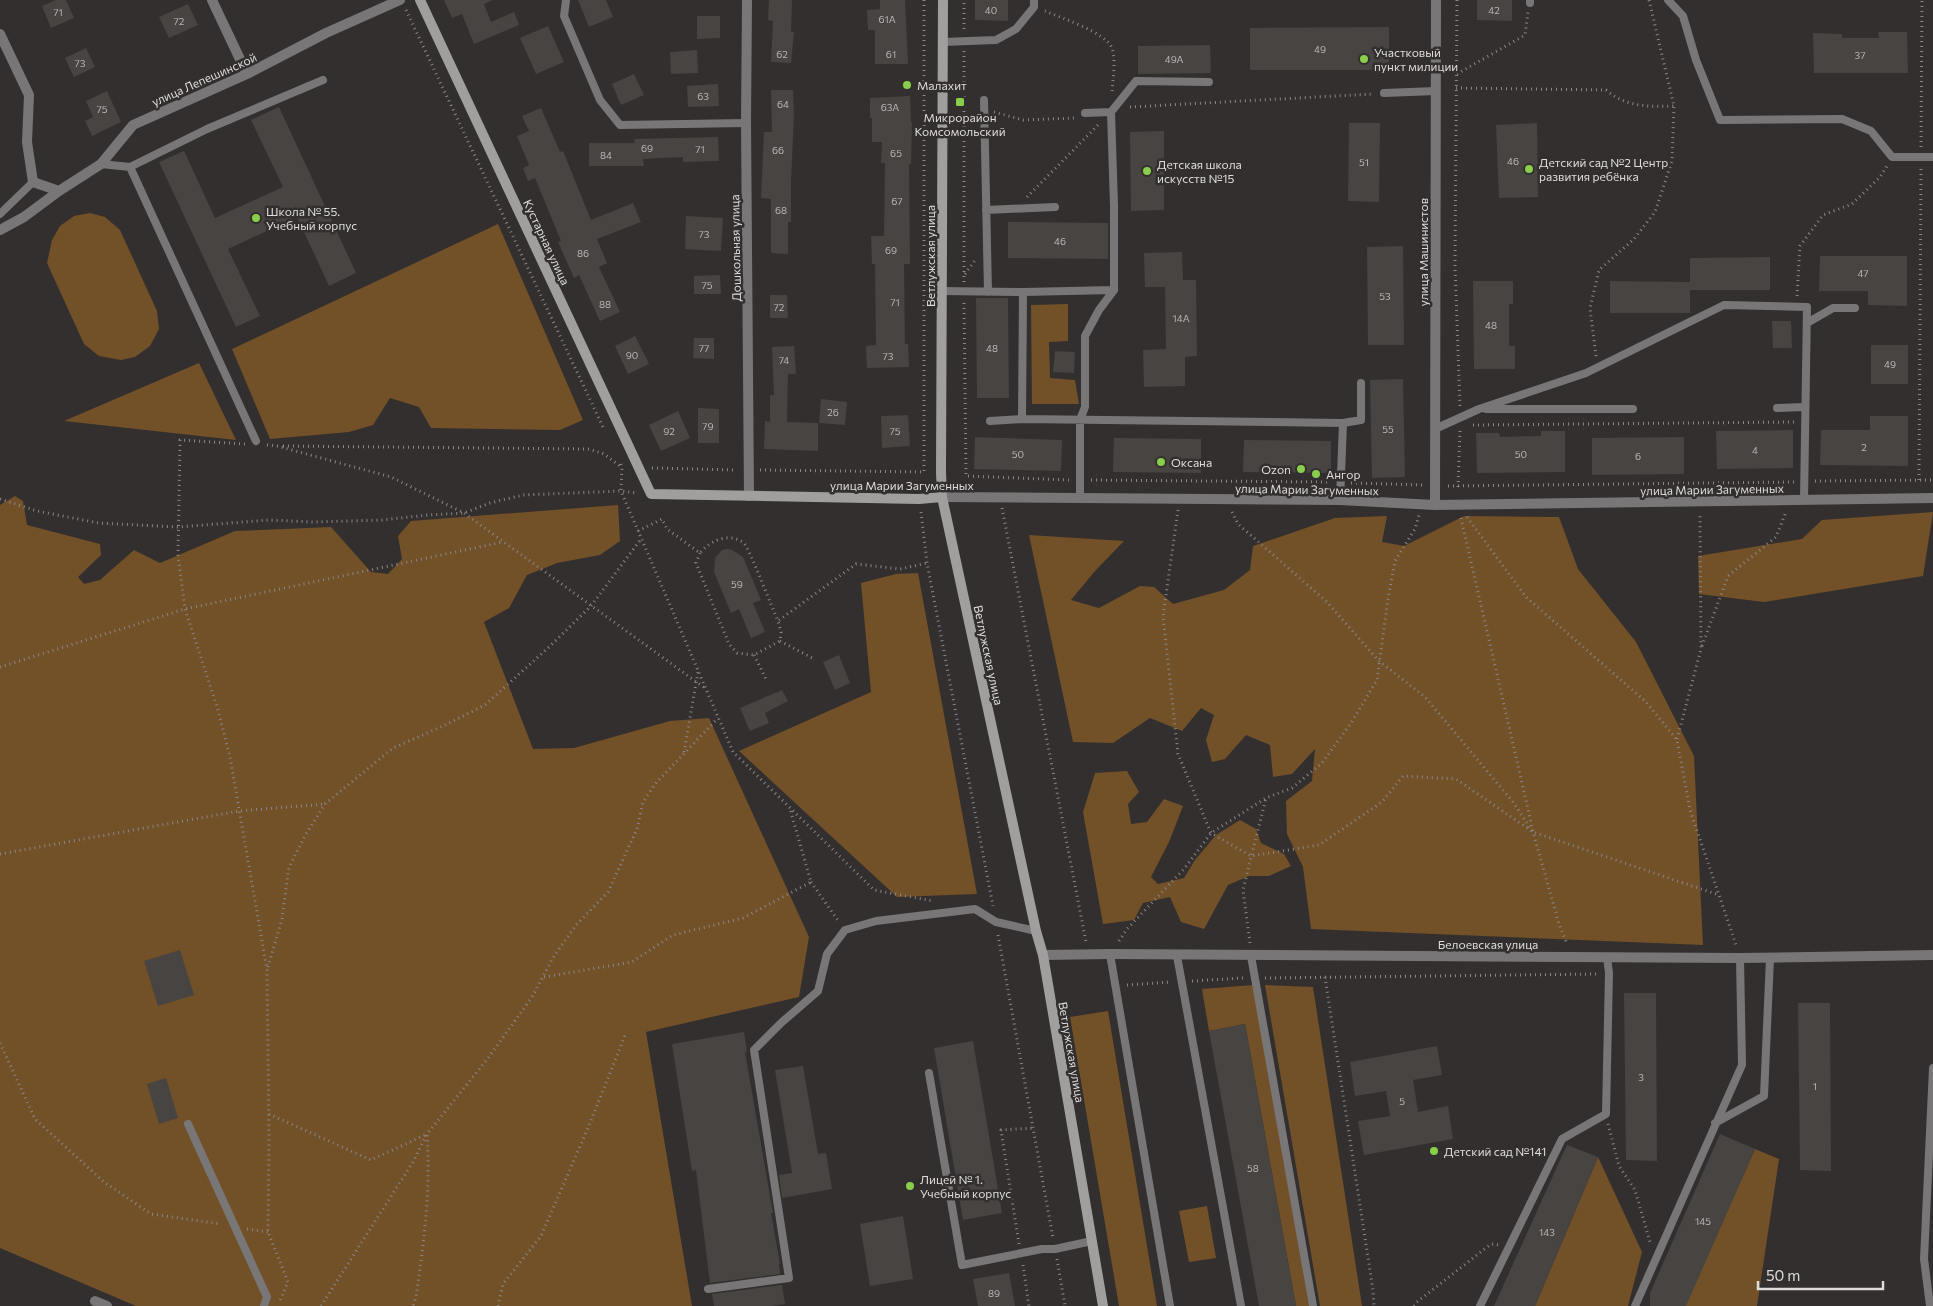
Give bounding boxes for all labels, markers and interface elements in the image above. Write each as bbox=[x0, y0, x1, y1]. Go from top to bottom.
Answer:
house number: 40 bbox=[985, 4, 997, 16]
house number: 42 bbox=[1488, 4, 1500, 16]
house number: 71 bbox=[53, 6, 63, 18]
house number: 61А bbox=[878, 13, 896, 25]
house number: 72 bbox=[174, 15, 185, 27]
house number: 49 bbox=[1314, 43, 1326, 55]
place label: Участковый пункт милиции bbox=[1374, 45, 1458, 73]
house number: 62 bbox=[776, 48, 788, 60]
house number: 61 bbox=[886, 48, 896, 60]
house number: 37 bbox=[1855, 49, 1865, 61]
street label: улица Лепешинской bbox=[149, 50, 259, 108]
house number: 49А bbox=[1165, 53, 1183, 65]
marker: Участковый пункт милиции bbox=[1358, 53, 1370, 65]
house number: 73 bbox=[75, 57, 86, 69]
place label: Малахит bbox=[917, 78, 967, 92]
marker: Малахит bbox=[901, 79, 913, 91]
house number: 63 bbox=[697, 90, 709, 102]
marker: Микрорайон Комсомольский bbox=[954, 96, 966, 108]
house number: 64 bbox=[777, 98, 789, 110]
house number: 63А bbox=[881, 101, 899, 113]
house number: 75 bbox=[97, 103, 108, 115]
place label: Микрорайон Комсомольский bbox=[914, 110, 1006, 138]
house number: 69 bbox=[641, 142, 653, 154]
house number: 71 bbox=[695, 143, 705, 155]
house number: 66 bbox=[772, 144, 784, 156]
house number: 65 bbox=[890, 147, 902, 159]
house number: 84 bbox=[600, 149, 612, 161]
house number: 46 bbox=[1507, 155, 1519, 167]
place label: Детский сад №2 Центр развития ребёнка bbox=[1539, 155, 1668, 183]
house number: 51 bbox=[1359, 156, 1369, 168]
place label: Детская школа искусств №15 bbox=[1157, 157, 1242, 185]
marker: Детский сад №2 Центр развития ребёнка bbox=[1523, 163, 1535, 175]
marker: Детская школа искусств №15 bbox=[1141, 165, 1153, 177]
street label: Дошкольная улица bbox=[727, 194, 743, 302]
house number: 67 bbox=[891, 195, 903, 207]
street label: Кустарная улица bbox=[521, 197, 573, 287]
street label: улица Машинистов bbox=[1416, 198, 1430, 306]
place label: Школа № 55. Учебный корпус bbox=[266, 204, 357, 232]
house number: 68 bbox=[775, 204, 787, 216]
street label: Ветлужская улица bbox=[923, 205, 937, 307]
marker: Школа № 55. Учебный корпус bbox=[250, 212, 262, 224]
house number: 73 bbox=[699, 228, 710, 240]
house number: 46 bbox=[1054, 235, 1066, 247]
house number: 69 bbox=[885, 244, 897, 256]
house number: 86 bbox=[577, 247, 589, 259]
house number: 47 bbox=[1857, 267, 1869, 279]
house number: 75 bbox=[702, 279, 713, 291]
house number: 53 bbox=[1379, 290, 1391, 302]
house number: 71 bbox=[890, 296, 900, 308]
house number: 88 bbox=[599, 298, 611, 310]
house number: 72 bbox=[774, 301, 785, 313]
house number: 14А bbox=[1172, 312, 1190, 324]
house number: 48 bbox=[1485, 319, 1497, 331]
house number: 77 bbox=[699, 342, 709, 354]
house number: 48 bbox=[986, 342, 998, 354]
house number: 90 bbox=[626, 349, 638, 361]
house number: 73 bbox=[883, 350, 894, 362]
house number: 74 bbox=[779, 354, 789, 366]
house number: 49 bbox=[1884, 358, 1896, 370]
house number: 26 bbox=[827, 406, 839, 418]
house number: 79 bbox=[702, 420, 714, 432]
house number: 55 bbox=[1382, 423, 1394, 435]
house number: 92 bbox=[663, 425, 675, 437]
house number: 75 bbox=[890, 425, 901, 437]
house number: 2 bbox=[1861, 441, 1867, 453]
house number: 4 bbox=[1752, 444, 1758, 456]
house number: 50 bbox=[1012, 448, 1024, 460]
house number: 50 bbox=[1515, 448, 1527, 460]
house number: 6 bbox=[1635, 450, 1641, 462]
place label: Оксана bbox=[1171, 455, 1212, 469]
marker: Оксана bbox=[1155, 456, 1167, 468]
place label: Ozon bbox=[1261, 462, 1291, 476]
marker: Ozon bbox=[1295, 463, 1307, 475]
place label: Ангор bbox=[1326, 467, 1360, 481]
marker: Ангор bbox=[1310, 468, 1322, 480]
street label: улица Марии Загуменных bbox=[830, 478, 975, 492]
street label: улица Марии Загуменных bbox=[1235, 481, 1380, 497]
street label: улица Марии Загуменных bbox=[1640, 481, 1785, 497]
house number: 59 bbox=[731, 578, 743, 590]
street label: Ветлужская улица bbox=[972, 604, 1006, 706]
street label: Белоевская улица bbox=[1438, 937, 1538, 951]
street label: Ветлужская улица bbox=[1056, 1001, 1088, 1103]
house number: 3 bbox=[1638, 1071, 1644, 1083]
house number: 1 bbox=[1813, 1080, 1817, 1092]
house number: 5 bbox=[1399, 1095, 1405, 1107]
place label: Детский сад №141 bbox=[1444, 1144, 1546, 1158]
marker: Детский сад №141 bbox=[1428, 1145, 1440, 1157]
house number: 58 bbox=[1247, 1162, 1259, 1174]
place label: Лицей № 1. Учебный корпус bbox=[920, 1172, 1011, 1200]
marker: Лицей № 1. Учебный корпус bbox=[904, 1180, 916, 1192]
house number: 145 bbox=[1695, 1215, 1711, 1227]
house number: 143 bbox=[1539, 1226, 1555, 1238]
scale bar bbox=[1758, 1258, 1883, 1290]
text: 50 m bbox=[1766, 1266, 1800, 1284]
house number: 89 bbox=[988, 1287, 1000, 1299]

